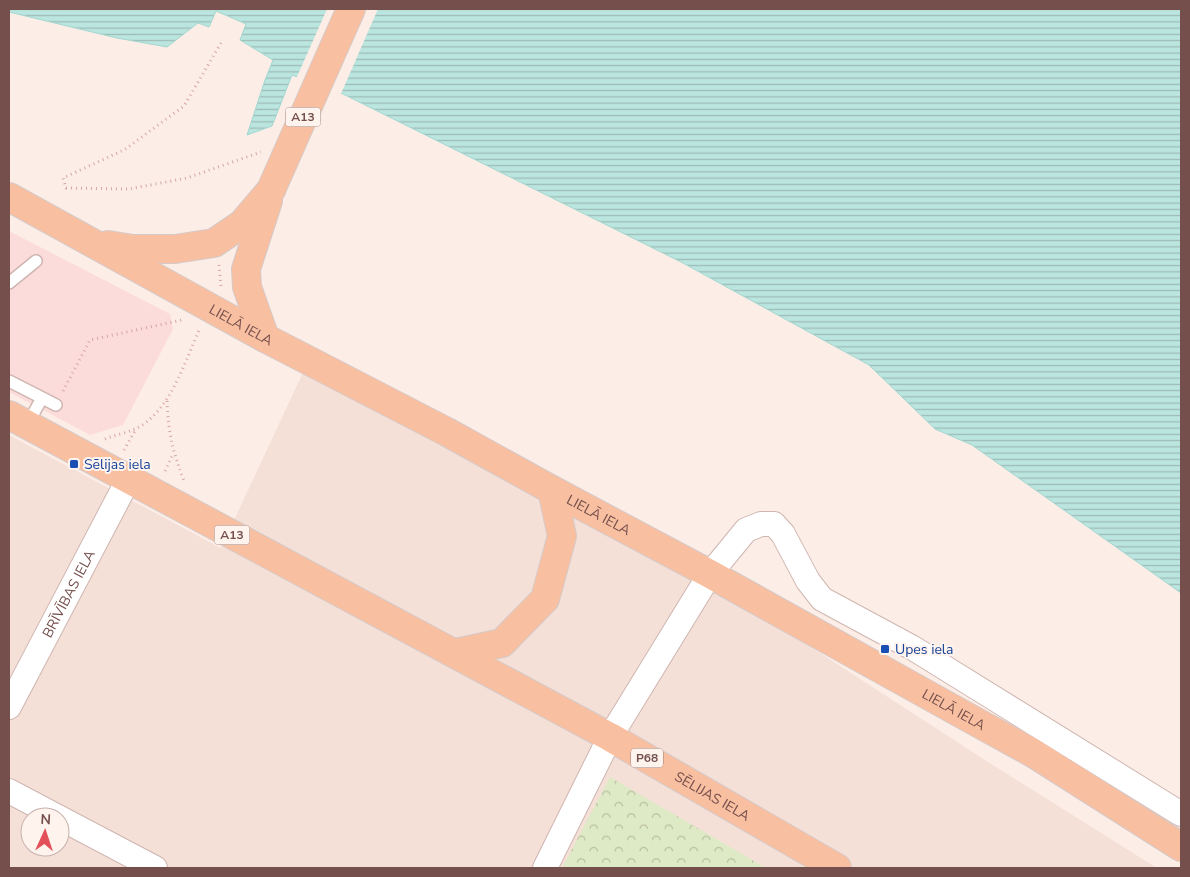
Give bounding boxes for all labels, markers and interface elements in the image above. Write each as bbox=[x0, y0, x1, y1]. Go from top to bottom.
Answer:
road number: A13 bbox=[286, 108, 320, 126]
street label: LIELĀ IELA bbox=[206, 300, 276, 350]
place label: Sēlijas iela bbox=[84, 455, 151, 474]
marker: Sēlijas iela bbox=[68, 458, 80, 470]
street label: LIELĀ IELA bbox=[563, 490, 634, 540]
road number: A13 bbox=[214, 526, 250, 544]
street label: BRĪVĪBAS IELA bbox=[38, 546, 99, 641]
place label: Upes iela bbox=[895, 640, 953, 659]
marker: Upes iela bbox=[879, 643, 891, 655]
street label: LIELĀ IELA bbox=[919, 684, 989, 735]
road number: P68 bbox=[631, 748, 663, 768]
street label: SĒLIJAS IELA bbox=[671, 767, 754, 825]
north arrow bbox=[20, 807, 70, 857]
text: N bbox=[40, 810, 51, 829]

